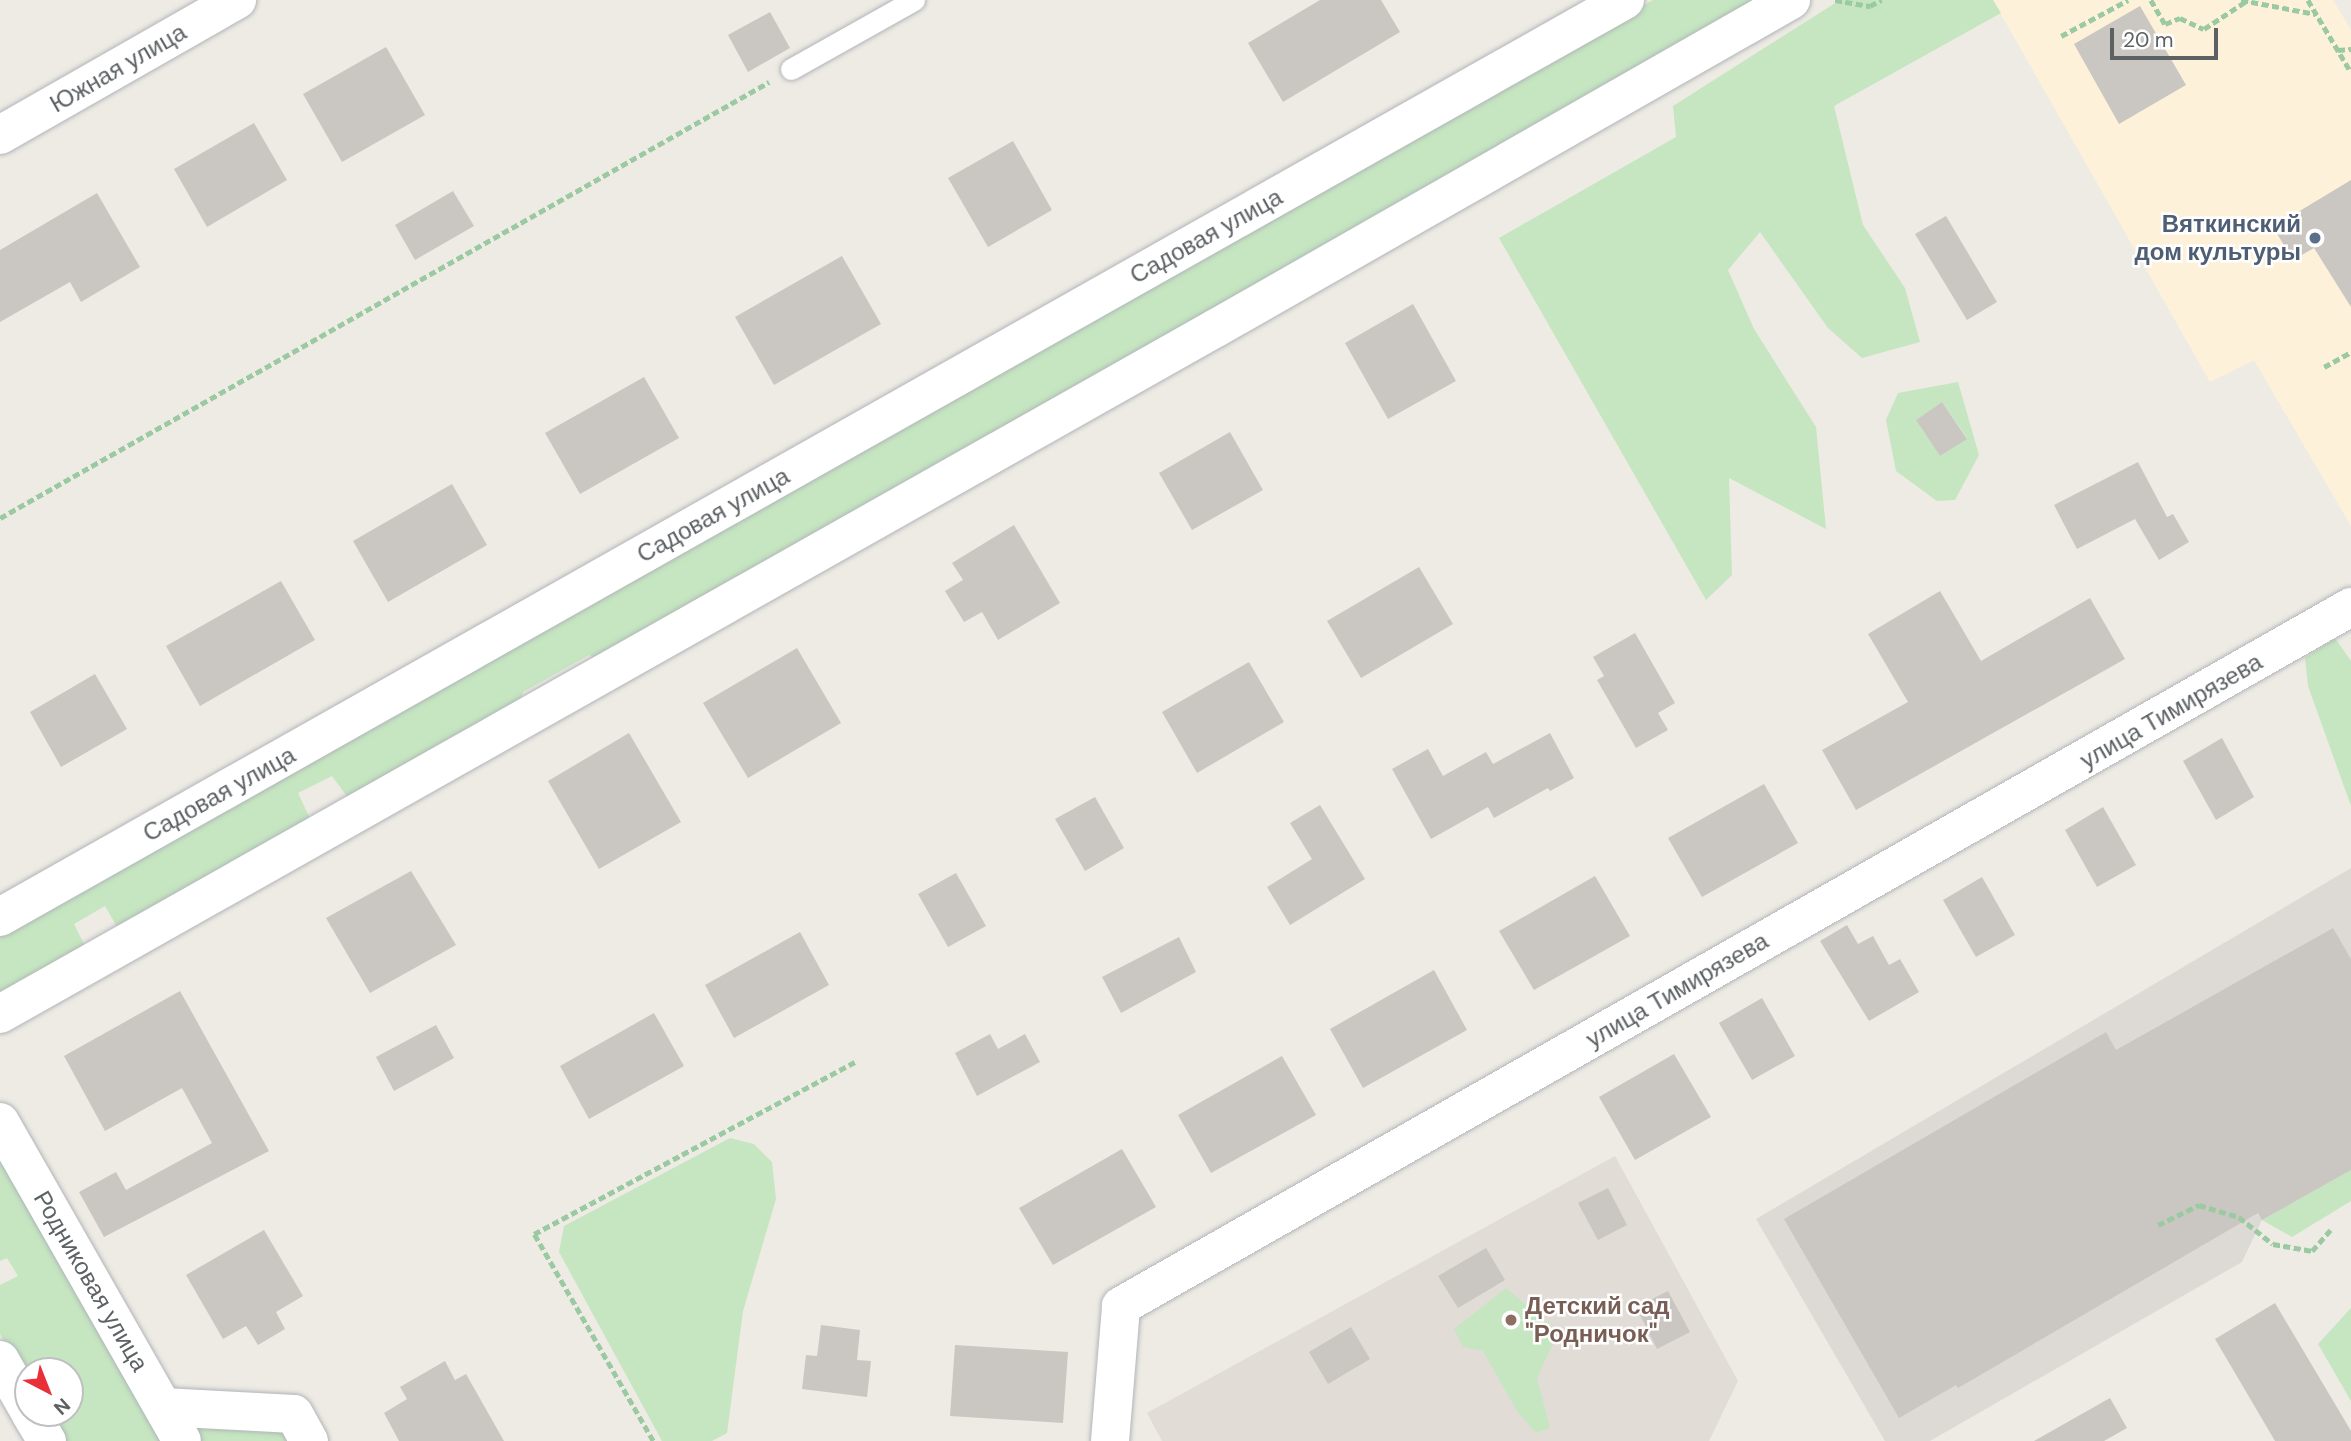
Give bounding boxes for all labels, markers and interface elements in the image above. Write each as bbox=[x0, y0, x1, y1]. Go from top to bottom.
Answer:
scale bar bbox=[2113, 14, 2222, 58]
street label: Южная улица bbox=[45, 17, 191, 119]
text: 20 m bbox=[2123, 26, 2174, 54]
street label: Садовая улица bbox=[1125, 182, 1287, 290]
place label: Вяткинский дом культуры bbox=[2135, 210, 2301, 266]
marker: Вяткинский дом культуры bbox=[2307, 230, 2323, 246]
street label: Садовая улица bbox=[632, 461, 794, 569]
street label: улица Тимирязева bbox=[2075, 647, 2267, 775]
street label: Садовая улица bbox=[138, 740, 300, 848]
street label: улица Тимирязева bbox=[1581, 926, 1773, 1054]
street label: Родниковая улица bbox=[28, 1186, 154, 1376]
place label: Детский сад "Родничок" bbox=[1525, 1292, 1670, 1348]
marker: Детский сад "Родничок" bbox=[1503, 1312, 1519, 1328]
north arrow bbox=[14, 1357, 84, 1427]
text: N bbox=[49, 1393, 76, 1420]

